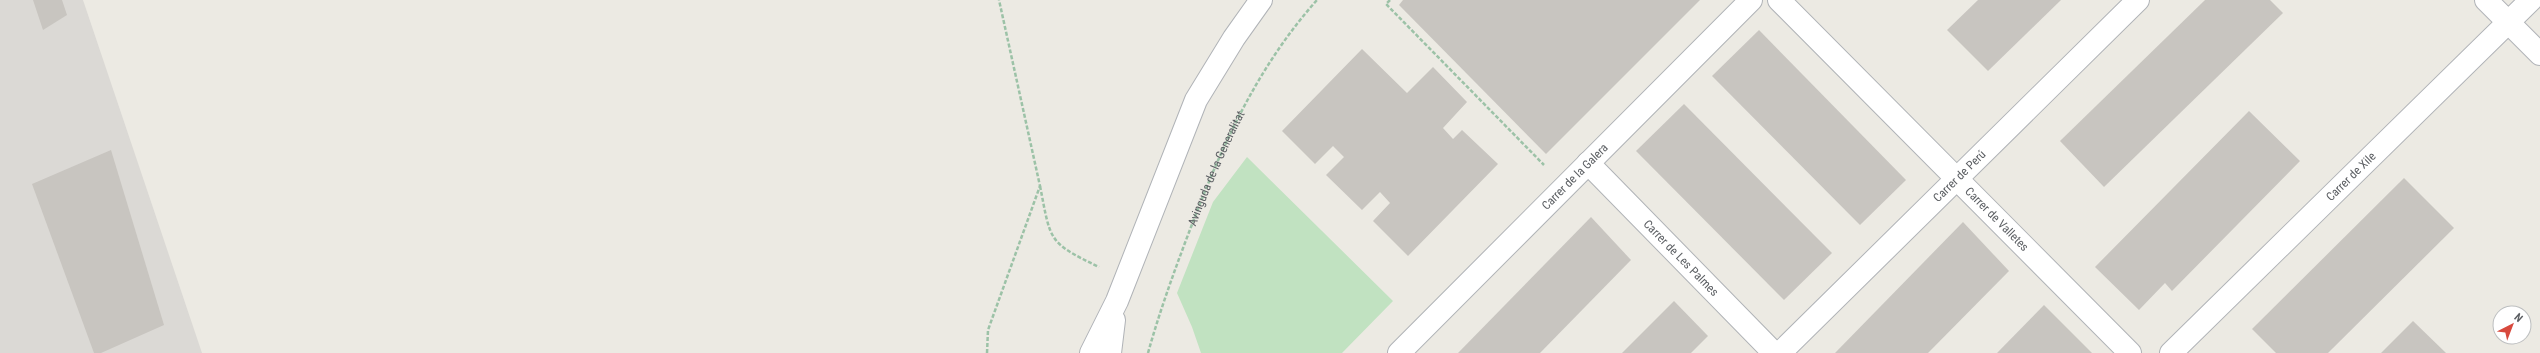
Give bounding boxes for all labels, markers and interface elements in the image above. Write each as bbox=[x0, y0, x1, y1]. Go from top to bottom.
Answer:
street label: Avinguda de la Generalitat bbox=[1185, 108, 1248, 228]
street label: Carrer de la Galera bbox=[1539, 140, 1611, 213]
street label: Carrer de Perú bbox=[1930, 147, 1989, 205]
street label: Carrer de Xile bbox=[2323, 149, 2379, 204]
street label: Carrer de Valletes bbox=[1962, 184, 2032, 254]
street label: Carrer de Les Palmes bbox=[1641, 217, 1721, 299]
north arrow bbox=[2492, 305, 2532, 345]
text: N bbox=[2511, 311, 2525, 325]

